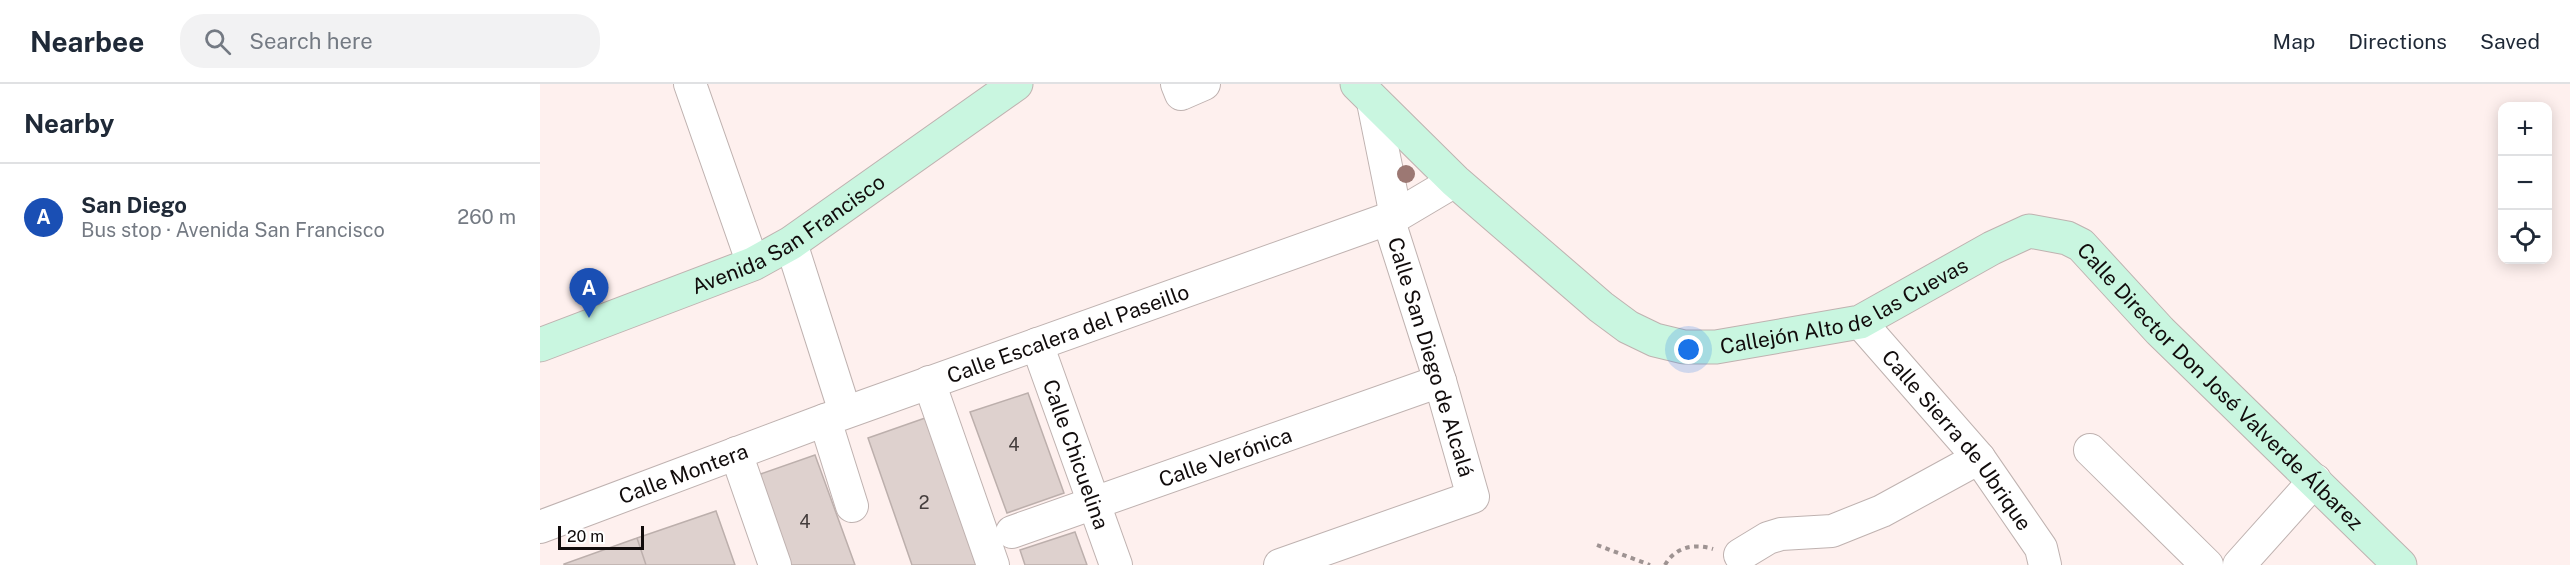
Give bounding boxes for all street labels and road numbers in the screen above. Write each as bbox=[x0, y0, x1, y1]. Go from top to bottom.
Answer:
street label: Avenida San Francisco bbox=[688, 168, 889, 299]
street label: Calle San Diego de Alcalá bbox=[1383, 234, 1479, 480]
street label: Calle Director Don José Valverde Álbarez bbox=[2072, 237, 2369, 535]
street label: Callejón Alto de las Cuevas bbox=[1718, 252, 1972, 359]
street label: Calle Escalera del Paseillo bbox=[943, 279, 1192, 388]
street label: Calle Sierra de Ubrique bbox=[1877, 344, 2037, 535]
street label: Calle Chicuelina bbox=[1038, 376, 1115, 532]
street label: Calle Verónica bbox=[1155, 422, 1295, 492]
street label: Calle Montera bbox=[615, 438, 751, 509]

